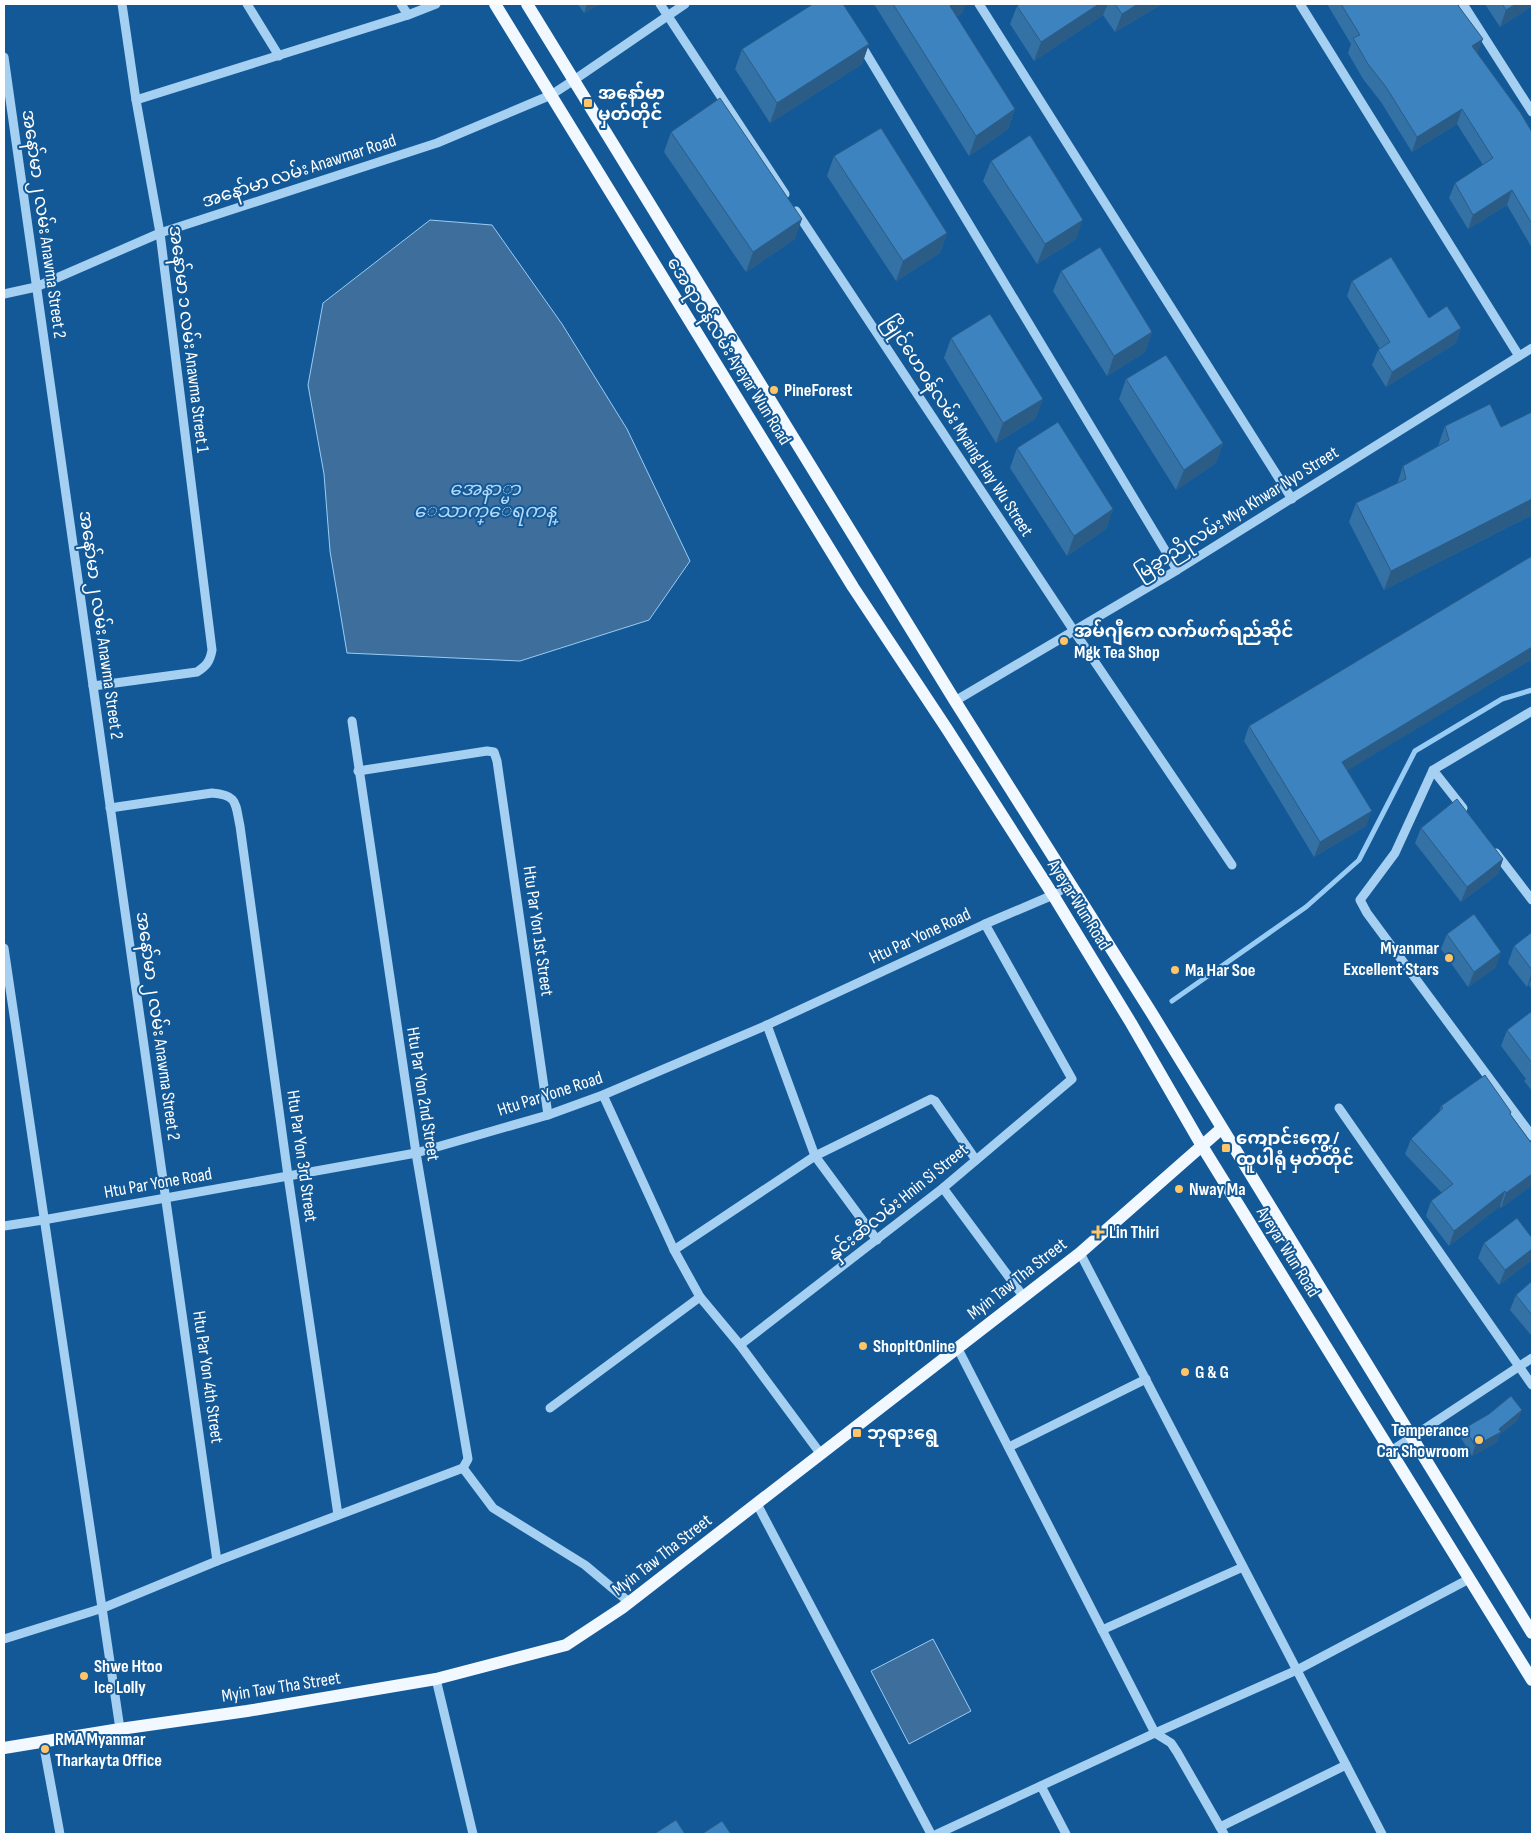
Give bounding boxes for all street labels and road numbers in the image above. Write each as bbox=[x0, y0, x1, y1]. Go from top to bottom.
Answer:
street label: အနော်မာ ၂ လမ်း Anawma Street 2 bbox=[14, 108, 73, 340]
street label: အနော်မာ လမ်း Anawmar Road bbox=[198, 127, 400, 216]
street label: အနော်မာ ၁ လမ်း Anawma Street 1 bbox=[161, 224, 216, 455]
street label: အေရာဝန်လမ်း Ayeyar Wun Road bbox=[659, 252, 798, 451]
street label: မြိုင်ဟေဝန်လမ်း Myaing Hay Wu Street bbox=[875, 309, 1041, 543]
street label: မြခွာညိုလမ်း Mya Khwar Nyo Street bbox=[1130, 438, 1345, 588]
street label: အနော်မာ ၂ လမ်း Anawma Street 2 bbox=[71, 509, 130, 741]
street label: Ayeyar Wun Road bbox=[1042, 855, 1115, 954]
street label: Htu Par Yon 1st Street bbox=[518, 865, 558, 998]
street label: Htu Par Yone Road bbox=[866, 903, 974, 969]
street label: အနော်မာ ၂ လမ်း Anawma Street 2 bbox=[128, 910, 187, 1142]
street label: Htu Par Yon 2nd Street bbox=[402, 1025, 444, 1163]
street label: Htu Par Yone Road bbox=[495, 1067, 605, 1121]
street label: Htu Par Yon 3rd Street bbox=[282, 1089, 322, 1224]
street label: နှင်းဆီလမ်း Hnin Si Street bbox=[821, 1136, 975, 1268]
street label: Htu Par Yone Road bbox=[102, 1163, 214, 1203]
street label: Ayeyar Wun Road bbox=[1251, 1202, 1324, 1301]
street label: Myin Taw Tha Street bbox=[963, 1233, 1071, 1324]
street label: Htu Par Yon 4th Street bbox=[188, 1309, 228, 1445]
street label: Myin Taw Tha Street bbox=[608, 1509, 716, 1600]
street label: Myin Taw Tha Street bbox=[220, 1667, 342, 1707]

